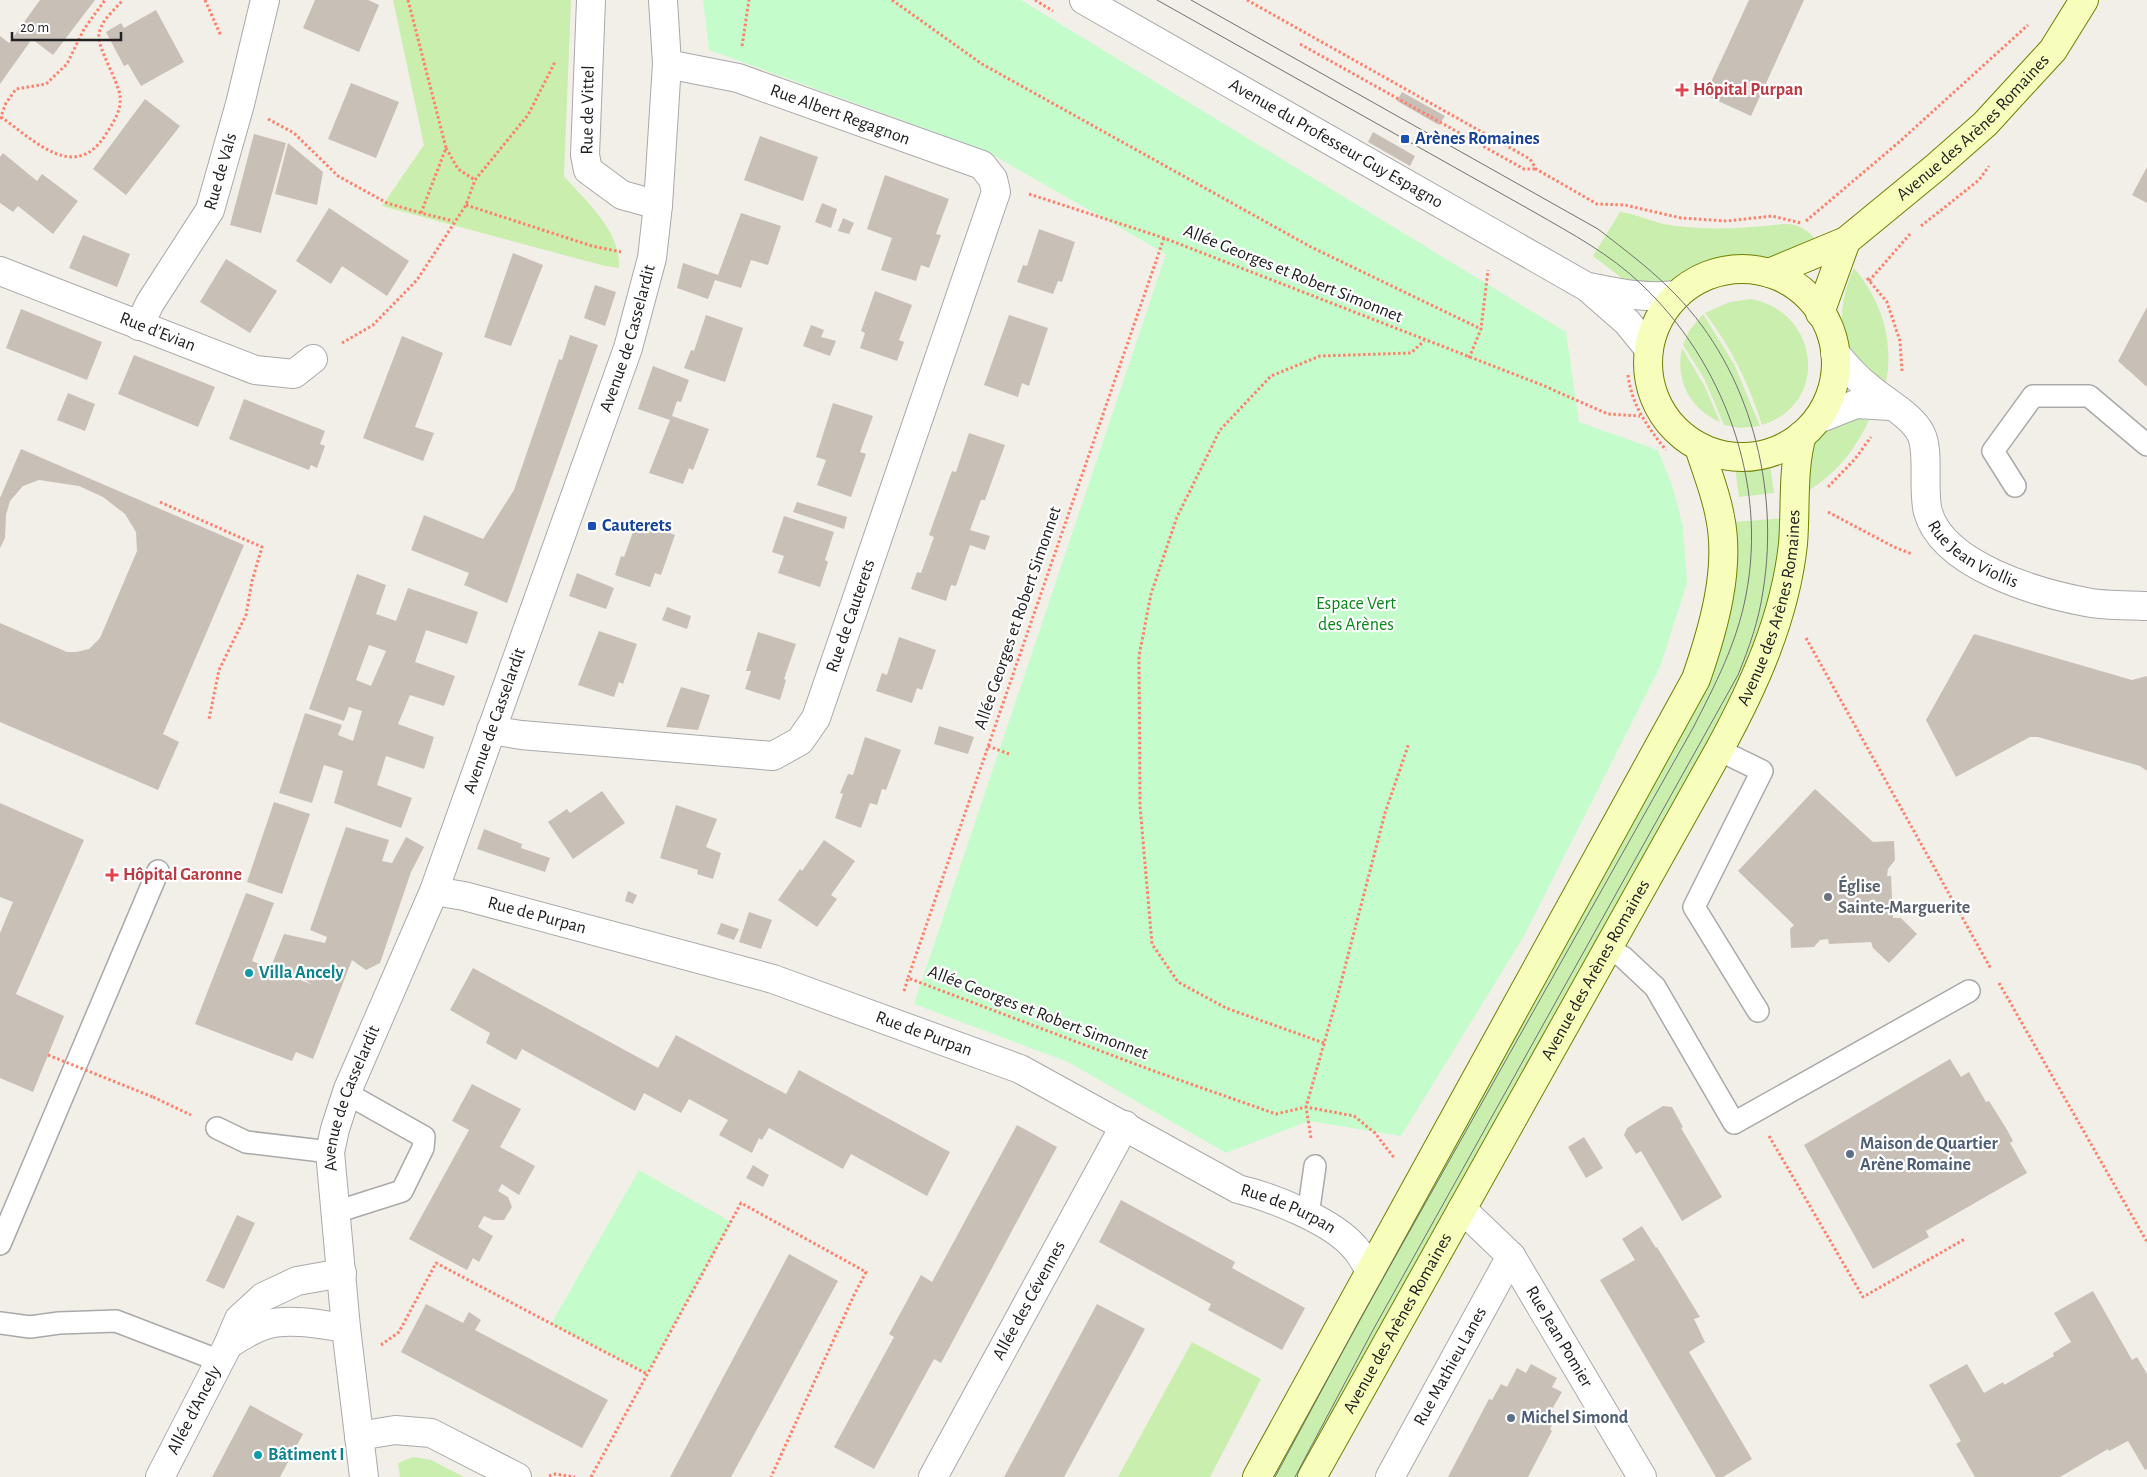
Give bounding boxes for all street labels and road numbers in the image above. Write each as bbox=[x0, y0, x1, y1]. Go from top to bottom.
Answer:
street label: Avenue des Arènes Romaines bbox=[1893, 51, 2053, 204]
street label: Rue de Vittel bbox=[578, 65, 598, 155]
street label: Avenue du Professeur Guy Espagno bbox=[1226, 76, 1446, 212]
street label: Rue Albert Regagnon bbox=[768, 81, 912, 149]
street label: Rue de Vals bbox=[201, 131, 240, 212]
street label: Allée Georges et Robert Simonnet bbox=[1181, 222, 1405, 326]
street label: Avenue de Casselardit bbox=[597, 263, 659, 415]
street label: Rue d'Evian bbox=[117, 309, 198, 355]
street label: Allée Georges et Robert Simonnet bbox=[971, 504, 1065, 732]
street label: Avenue des Arènes Romaines bbox=[1734, 509, 1803, 709]
street label: Rue Jean Viollis bbox=[1924, 518, 2020, 592]
street label: Rue de Cauterets bbox=[823, 557, 879, 675]
street label: Avenue de Casselardit bbox=[461, 645, 529, 796]
street label: Avenue des Arènes Romaines bbox=[1538, 877, 1653, 1063]
street label: Rue de Purpan bbox=[486, 894, 588, 937]
street label: Allée Georges et Robert Simonnet bbox=[925, 963, 1151, 1063]
street label: Rue de Purpan bbox=[873, 1008, 975, 1060]
street label: Avenue de Casselardit bbox=[321, 1023, 384, 1172]
street label: Rue de Purpan bbox=[1238, 1181, 1339, 1237]
street label: Avenue des Arènes Romaines bbox=[1340, 1230, 1456, 1417]
street label: Allée des Cévennes bbox=[990, 1238, 1069, 1363]
street label: Rue Jean Pomier bbox=[1522, 1283, 1596, 1391]
street label: Rue Mathieu Lanes bbox=[1411, 1304, 1490, 1429]
street label: Allée d'Ancely bbox=[164, 1363, 225, 1458]

